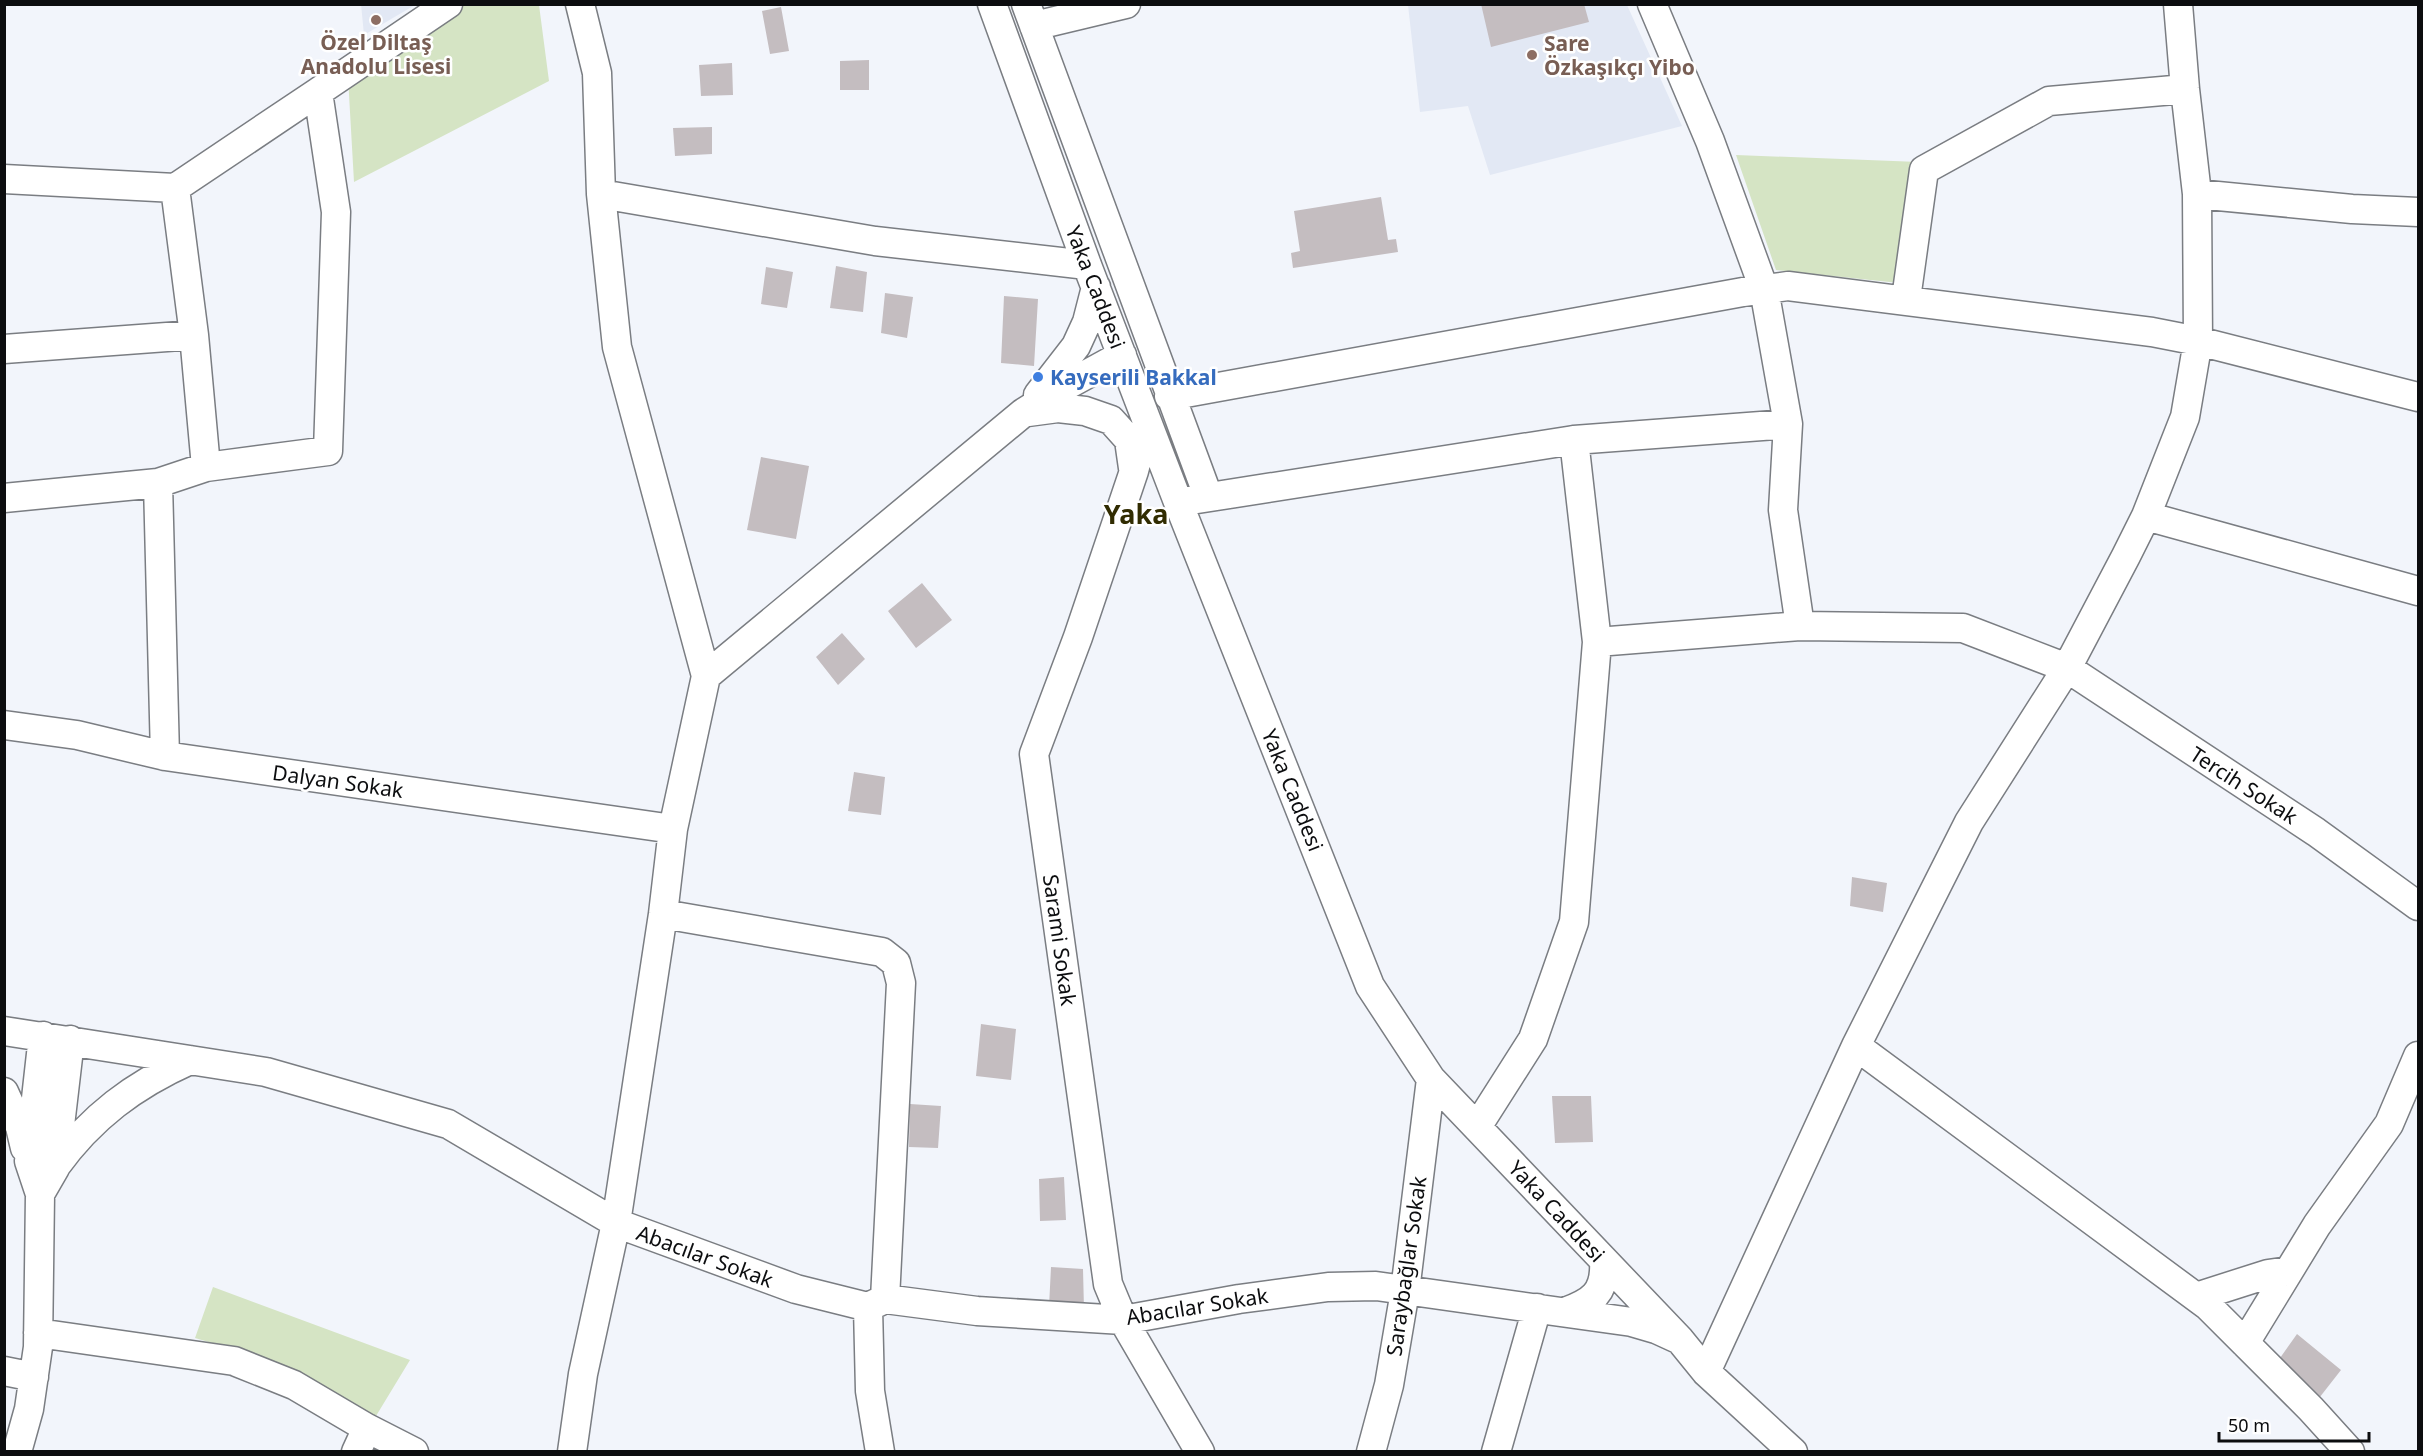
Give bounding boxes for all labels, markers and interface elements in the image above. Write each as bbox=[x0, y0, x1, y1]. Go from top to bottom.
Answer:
marker: Özel Diltaş Anadolu Lisesi bbox=[369, 13, 383, 27]
place label: Özel Diltaş Anadolu Lisesi bbox=[301, 28, 451, 80]
place label: Sare Özkaşıkçı Yibo bbox=[1544, 29, 1695, 81]
marker: Sare Özkaşıkçı Yibo bbox=[1525, 48, 1539, 62]
street label: Yaka Caddesi bbox=[1060, 222, 1132, 352]
place label: Kayserili Bakkal bbox=[1050, 363, 1217, 391]
marker: Kayserili Bakkal bbox=[1031, 370, 1045, 384]
district label: Yaka bbox=[1104, 495, 1168, 532]
street label: Yaka Caddesi bbox=[1256, 725, 1330, 855]
street label: Tercih Sokak bbox=[2185, 740, 2304, 831]
street label: Dalyan Sokak bbox=[271, 758, 406, 804]
street label: Sarami Sokak bbox=[1037, 873, 1083, 1008]
street label: Yaka Caddesi bbox=[1503, 1154, 1611, 1268]
street label: Saraybağlar Sokak bbox=[1380, 1173, 1433, 1358]
street label: Abacılar Sokak bbox=[633, 1218, 778, 1294]
street label: Abacılar Sokak bbox=[1124, 1281, 1271, 1331]
scale bar bbox=[2219, 1405, 2369, 1443]
text: 50 m bbox=[2228, 1413, 2270, 1437]

